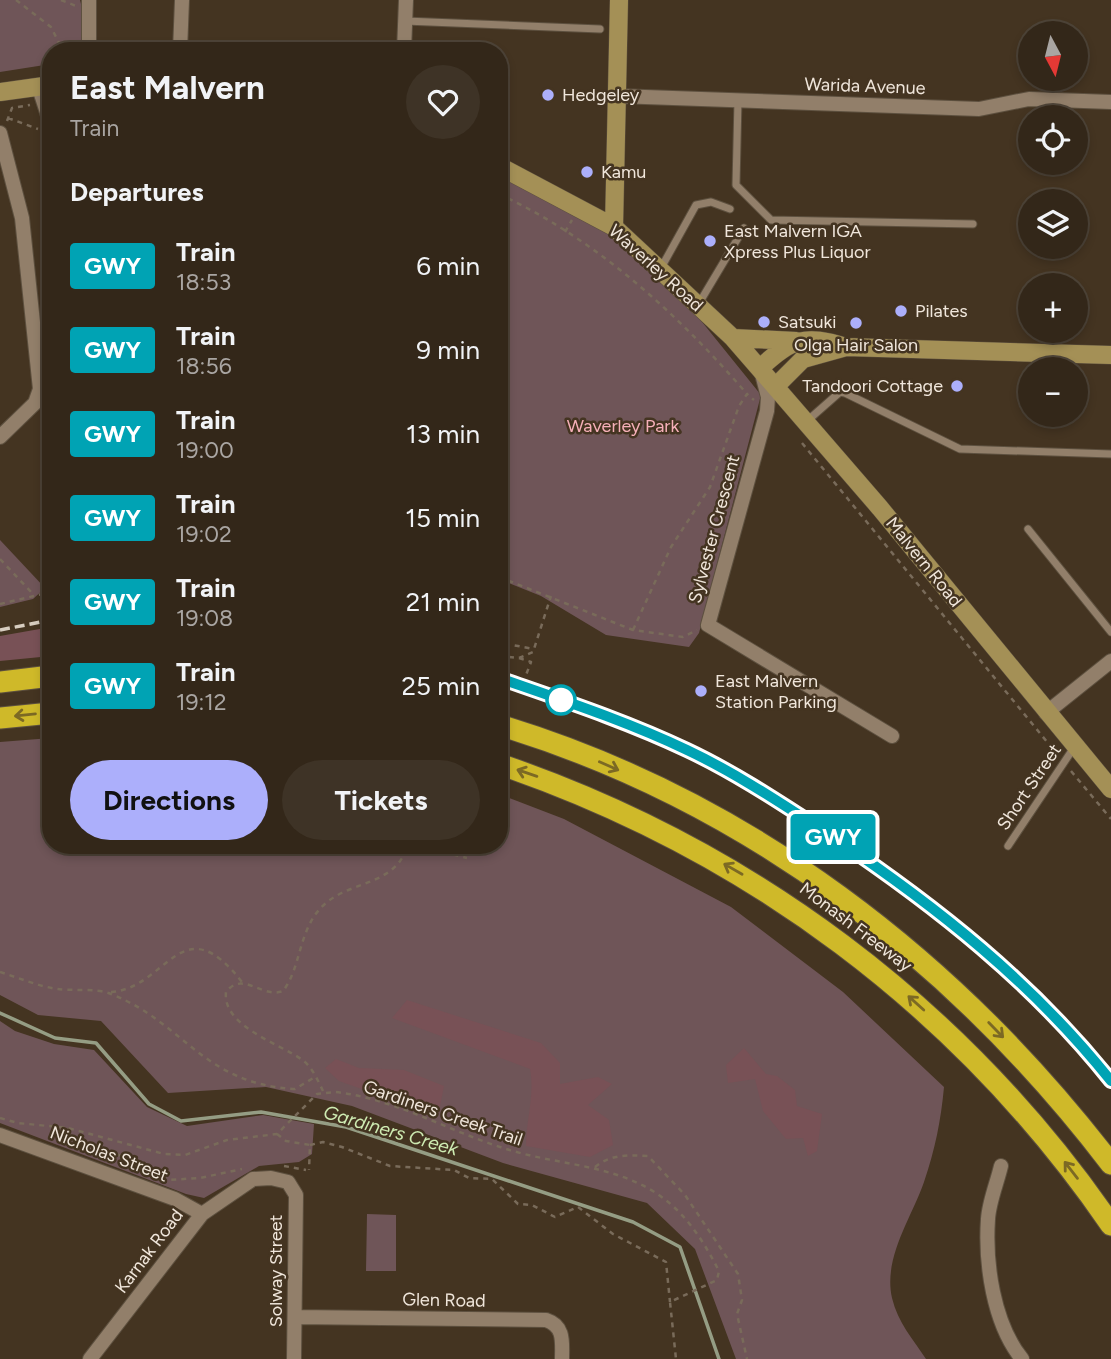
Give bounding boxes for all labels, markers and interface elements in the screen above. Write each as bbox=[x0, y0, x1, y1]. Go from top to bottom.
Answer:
north arrow bbox=[1018, 21, 1088, 91]
map controls bbox=[1018, 21, 1088, 427]
button: heart bbox=[406, 65, 480, 139]
text: East Malvern bbox=[70, 68, 265, 107]
street label: Warida Avenue bbox=[804, 73, 926, 99]
place label: Hedgeley bbox=[562, 84, 640, 106]
marker: Hedgeley bbox=[540, 87, 556, 103]
button: locate bbox=[1018, 105, 1088, 175]
text: Train bbox=[70, 114, 119, 142]
place label: Kamu bbox=[601, 161, 646, 183]
marker: Kamu bbox=[579, 164, 595, 180]
text: Departures bbox=[70, 176, 204, 208]
button: layers bbox=[1018, 189, 1088, 259]
street label: Waverley Road bbox=[604, 220, 708, 316]
place label: East Malvern IGA Xpress Plus Liquor bbox=[724, 220, 871, 263]
marker: East Malvern IGA Xpress Plus Liquor bbox=[702, 233, 718, 249]
text: Train bbox=[176, 236, 236, 268]
text: 6 min bbox=[416, 250, 480, 282]
text: GWY bbox=[84, 251, 141, 280]
text: 18:53 bbox=[176, 268, 231, 296]
button: + bbox=[1018, 273, 1088, 343]
place label: Pilates bbox=[915, 300, 968, 322]
marker: Pilates bbox=[893, 303, 909, 319]
place label: Satsuki bbox=[778, 311, 836, 333]
marker: Satsuki bbox=[756, 314, 772, 330]
marker: Olga Hair Salon bbox=[848, 315, 864, 331]
text: Train bbox=[176, 320, 236, 352]
text: 9 min bbox=[416, 334, 480, 366]
place label: Olga Hair Salon bbox=[794, 334, 918, 356]
text: GWY bbox=[84, 335, 141, 364]
text: 18:56 bbox=[176, 352, 232, 380]
button: − bbox=[1018, 357, 1088, 427]
place label: Tandoori Cottage bbox=[802, 375, 943, 397]
marker: Tandoori Cottage bbox=[949, 378, 965, 394]
text: Train bbox=[176, 404, 236, 436]
park label: Waverley Park bbox=[567, 415, 679, 437]
text: 13 min bbox=[406, 418, 480, 450]
text: GWY bbox=[84, 419, 141, 448]
text: 19:00 bbox=[176, 436, 234, 464]
street label: Sylvester Crescent bbox=[684, 452, 744, 606]
text: Train bbox=[176, 488, 236, 520]
text: 15 min bbox=[405, 502, 480, 534]
text: GWY bbox=[84, 503, 141, 532]
street label: Malvern Road bbox=[881, 513, 967, 611]
text: 19:02 bbox=[176, 520, 232, 548]
text: Train bbox=[176, 572, 236, 604]
text: 21 min bbox=[406, 586, 480, 618]
text: GWY bbox=[84, 587, 141, 616]
text: 19:08 bbox=[176, 604, 233, 632]
text: Train bbox=[176, 656, 236, 688]
text: 25 min bbox=[401, 670, 480, 702]
place label: East Malvern Station Parking bbox=[715, 670, 837, 713]
text: GWY bbox=[84, 671, 141, 700]
marker: East Malvern Station Parking bbox=[693, 683, 709, 699]
unlabelled marker bbox=[546, 685, 576, 715]
text: 19:12 bbox=[176, 688, 227, 716]
one-way arrow bbox=[15, 709, 37, 722]
street label: Short Street bbox=[992, 740, 1066, 834]
button: Directions bbox=[70, 760, 268, 840]
button: Tickets bbox=[282, 760, 480, 840]
one-way arrow bbox=[597, 760, 619, 773]
one-way arrow bbox=[516, 766, 538, 779]
line badge: GWY bbox=[793, 814, 873, 860]
text: GWY bbox=[805, 822, 862, 851]
one-way arrow bbox=[723, 862, 744, 875]
street label: Monash Freeway bbox=[795, 878, 917, 977]
one-way arrow bbox=[908, 995, 925, 1012]
one-way arrow bbox=[988, 1022, 1005, 1039]
street label: Gardiners Creek Trail bbox=[361, 1076, 525, 1150]
water label: Gardiners Creek bbox=[321, 1100, 461, 1160]
street label: Nicholas Street bbox=[47, 1121, 171, 1187]
one-way arrow bbox=[1063, 1161, 1078, 1179]
street label: Karnak Road bbox=[110, 1204, 188, 1298]
street label: Solway Street bbox=[265, 1214, 287, 1327]
street label: Glen Road bbox=[402, 1288, 486, 1312]

